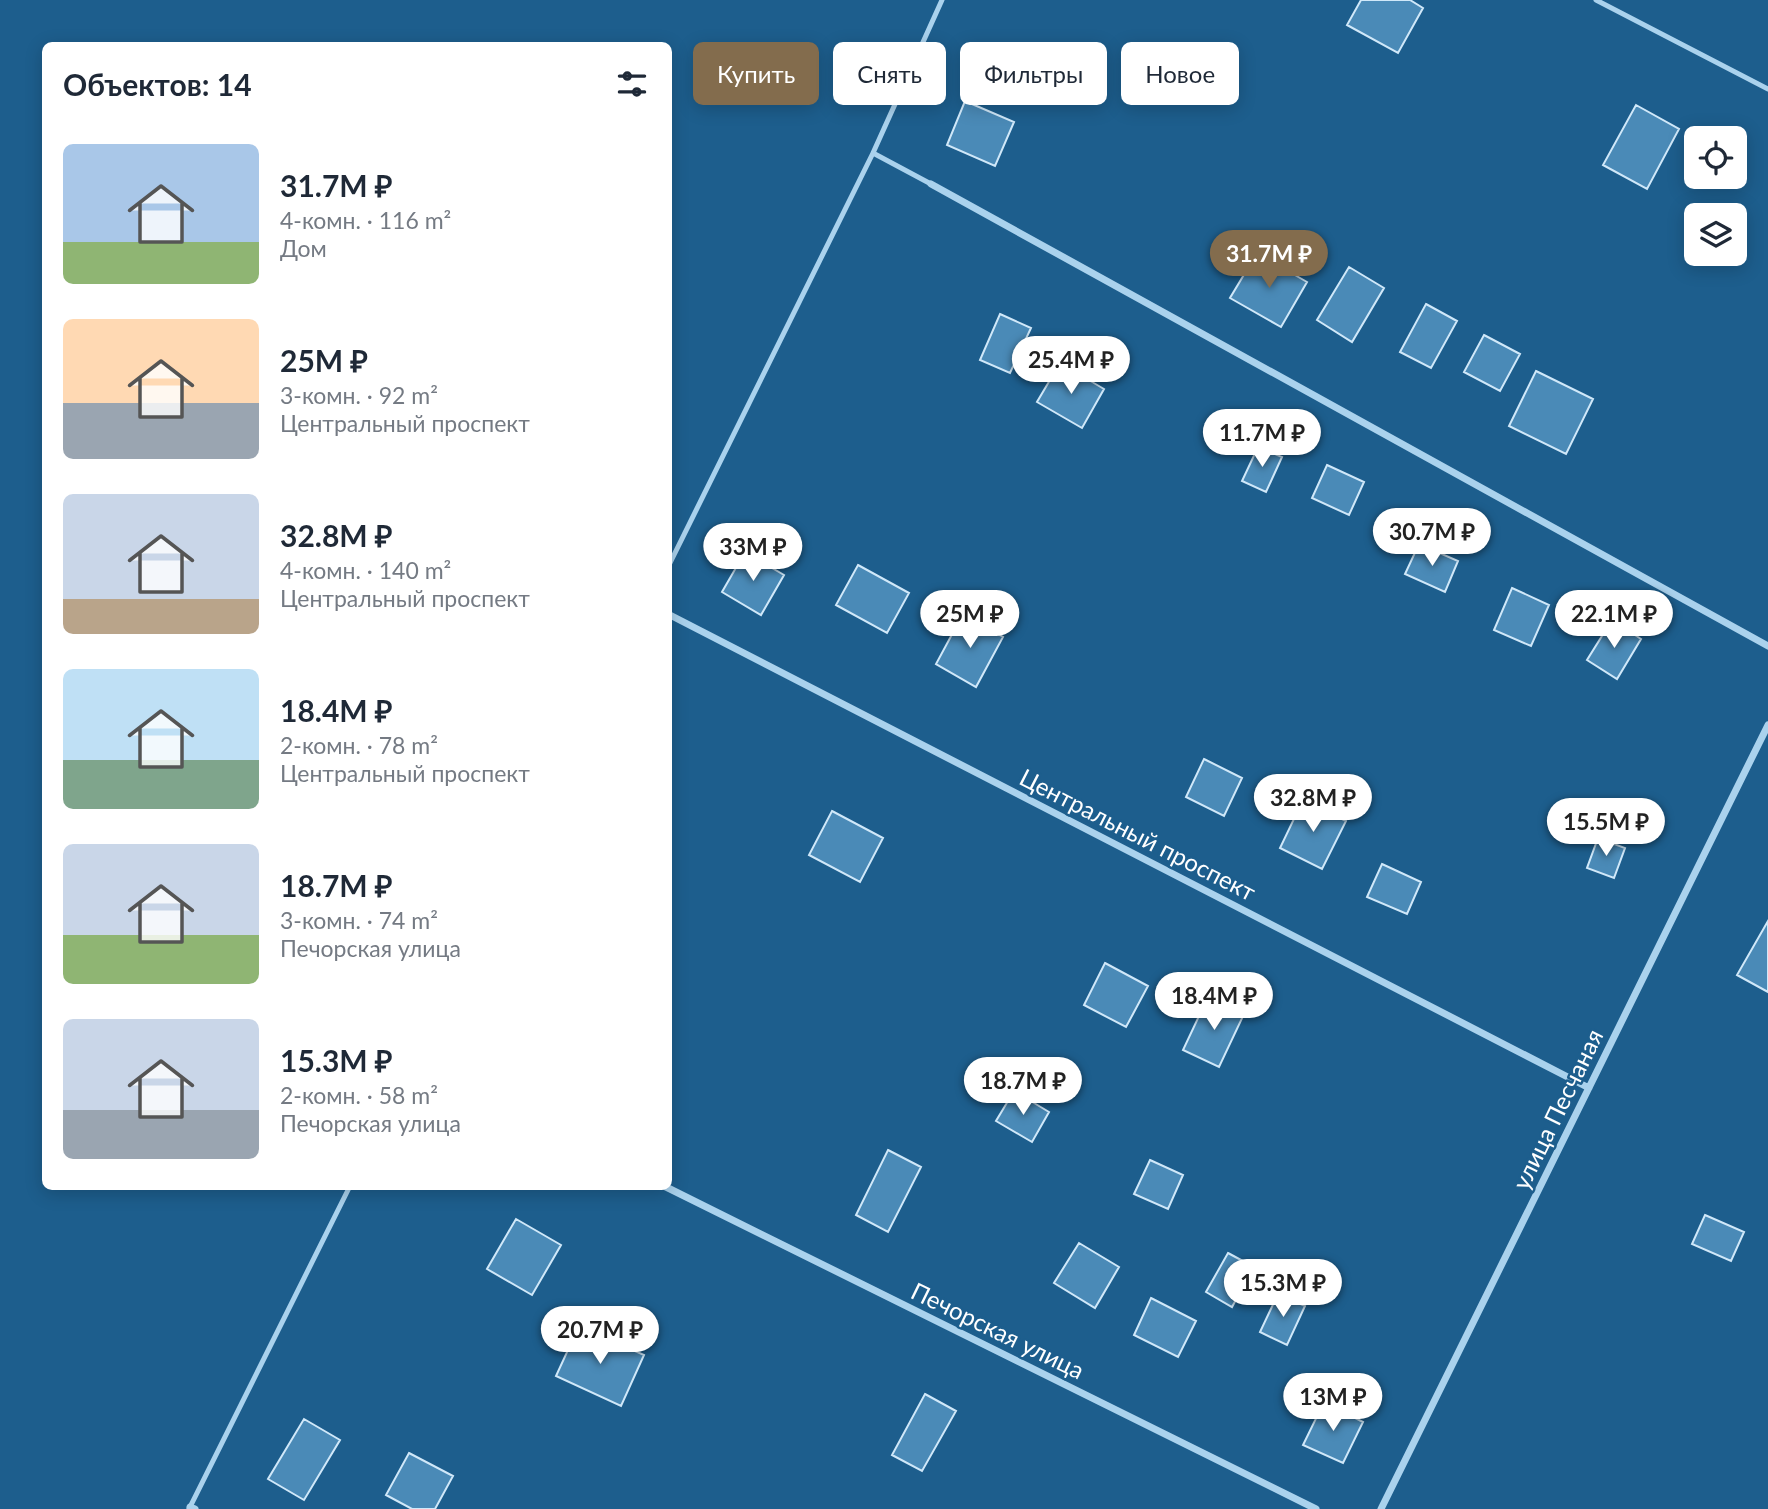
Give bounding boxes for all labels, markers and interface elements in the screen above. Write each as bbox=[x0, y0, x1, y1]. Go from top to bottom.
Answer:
chip: Купить bbox=[693, 42, 819, 105]
chip: Снять bbox=[833, 42, 946, 105]
chip: Фильтры bbox=[960, 42, 1107, 105]
chip: Новое bbox=[1121, 42, 1239, 105]
icon: filters bbox=[613, 65, 651, 103]
text: Объектов: 14 bbox=[63, 66, 252, 102]
map controls bbox=[1684, 126, 1747, 266]
button: locate bbox=[1684, 126, 1747, 189]
text: 31.7M ₽ bbox=[280, 167, 392, 203]
icon: home bbox=[119, 172, 203, 256]
button: layers bbox=[1684, 203, 1747, 266]
text: 4-комн. · 116 m² bbox=[280, 206, 451, 234]
pin: 31.7M ₽ bbox=[1204, 230, 1334, 290]
text: Дом bbox=[280, 234, 327, 262]
text: 31.7M ₽ bbox=[1226, 239, 1312, 267]
pin: 25.4M ₽ bbox=[1006, 336, 1136, 396]
text: 25M ₽ bbox=[280, 342, 368, 378]
text: 25.4M ₽ bbox=[1028, 345, 1114, 373]
icon: home bbox=[119, 347, 203, 431]
text: 3-комн. · 92 m² bbox=[280, 381, 438, 409]
text: Центральный проспект bbox=[280, 409, 530, 437]
pin: 11.7M ₽ bbox=[1197, 410, 1327, 469]
text: 11.7M ₽ bbox=[1219, 418, 1305, 446]
pin: 30.7M ₽ bbox=[1367, 508, 1497, 568]
text: 32.8M ₽ bbox=[280, 517, 392, 553]
text: 30.7M ₽ bbox=[1389, 517, 1475, 545]
icon: home bbox=[119, 522, 203, 606]
pin: 33M ₽ bbox=[704, 524, 802, 583]
text: 33M ₽ bbox=[719, 532, 787, 560]
text: 4-комн. · 140 m² bbox=[280, 556, 451, 584]
text: Центральный проспект bbox=[280, 584, 530, 612]
pin: 25M ₽ bbox=[921, 590, 1019, 650]
pin: 22.1M ₽ bbox=[1549, 590, 1679, 650]
text: 25M ₽ bbox=[936, 599, 1004, 627]
text: 22.1M ₽ bbox=[1571, 599, 1657, 627]
text: 18.4M ₽ bbox=[280, 692, 392, 728]
icon: home bbox=[119, 697, 203, 781]
text: 2-комн. · 78 m² bbox=[280, 731, 438, 759]
text: Центральный проспект bbox=[280, 759, 530, 787]
street label: Центральный проспект bbox=[1015, 762, 1261, 906]
pin: 32.8M ₽ bbox=[1248, 774, 1378, 834]
text: 32.8M ₽ bbox=[1270, 783, 1356, 811]
pin: 15.5M ₽ bbox=[1541, 798, 1671, 858]
text: 15.5M ₽ bbox=[1563, 807, 1649, 835]
text: 18.7M ₽ bbox=[280, 867, 392, 903]
icon: home bbox=[119, 872, 203, 956]
text: 3-комн. · 74 m² bbox=[280, 906, 438, 934]
text: Печорская улица bbox=[280, 934, 461, 962]
pin: 18.4M ₽ bbox=[1149, 972, 1279, 1032]
text: 18.4M ₽ bbox=[1171, 981, 1257, 1009]
street label: улица Песчаная bbox=[1506, 1024, 1608, 1194]
text: 15.3M ₽ bbox=[280, 1042, 392, 1078]
icon: home bbox=[119, 1047, 203, 1131]
pin: 18.7M ₽ bbox=[958, 1058, 1088, 1117]
text: 18.7M ₽ bbox=[980, 1066, 1066, 1094]
text: 2-комн. · 58 m² bbox=[280, 1081, 438, 1109]
text: Печорская улица bbox=[280, 1109, 461, 1137]
pin: 15.3M ₽ bbox=[1218, 1260, 1348, 1319]
text: 15.3M ₽ bbox=[1240, 1268, 1326, 1296]
street label: Печорская улица bbox=[907, 1276, 1089, 1384]
pin: 20.7M ₽ bbox=[535, 1306, 665, 1366]
text: 20.7M ₽ bbox=[557, 1315, 643, 1343]
pin: 13M ₽ bbox=[1284, 1374, 1382, 1433]
text: 13M ₽ bbox=[1299, 1382, 1367, 1410]

